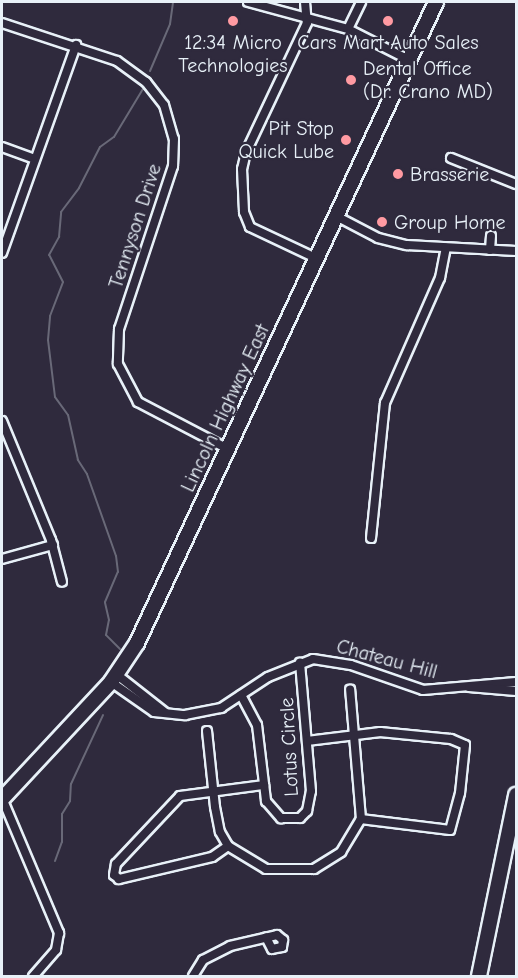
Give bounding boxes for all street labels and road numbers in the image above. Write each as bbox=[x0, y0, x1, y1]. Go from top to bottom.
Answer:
street label: Tennyson Drive bbox=[104, 161, 166, 291]
street label: Lincoln Highway East bbox=[176, 320, 274, 496]
street label: Chateau Hill bbox=[334, 634, 440, 684]
street label: Lotus Circle bbox=[274, 697, 304, 797]

